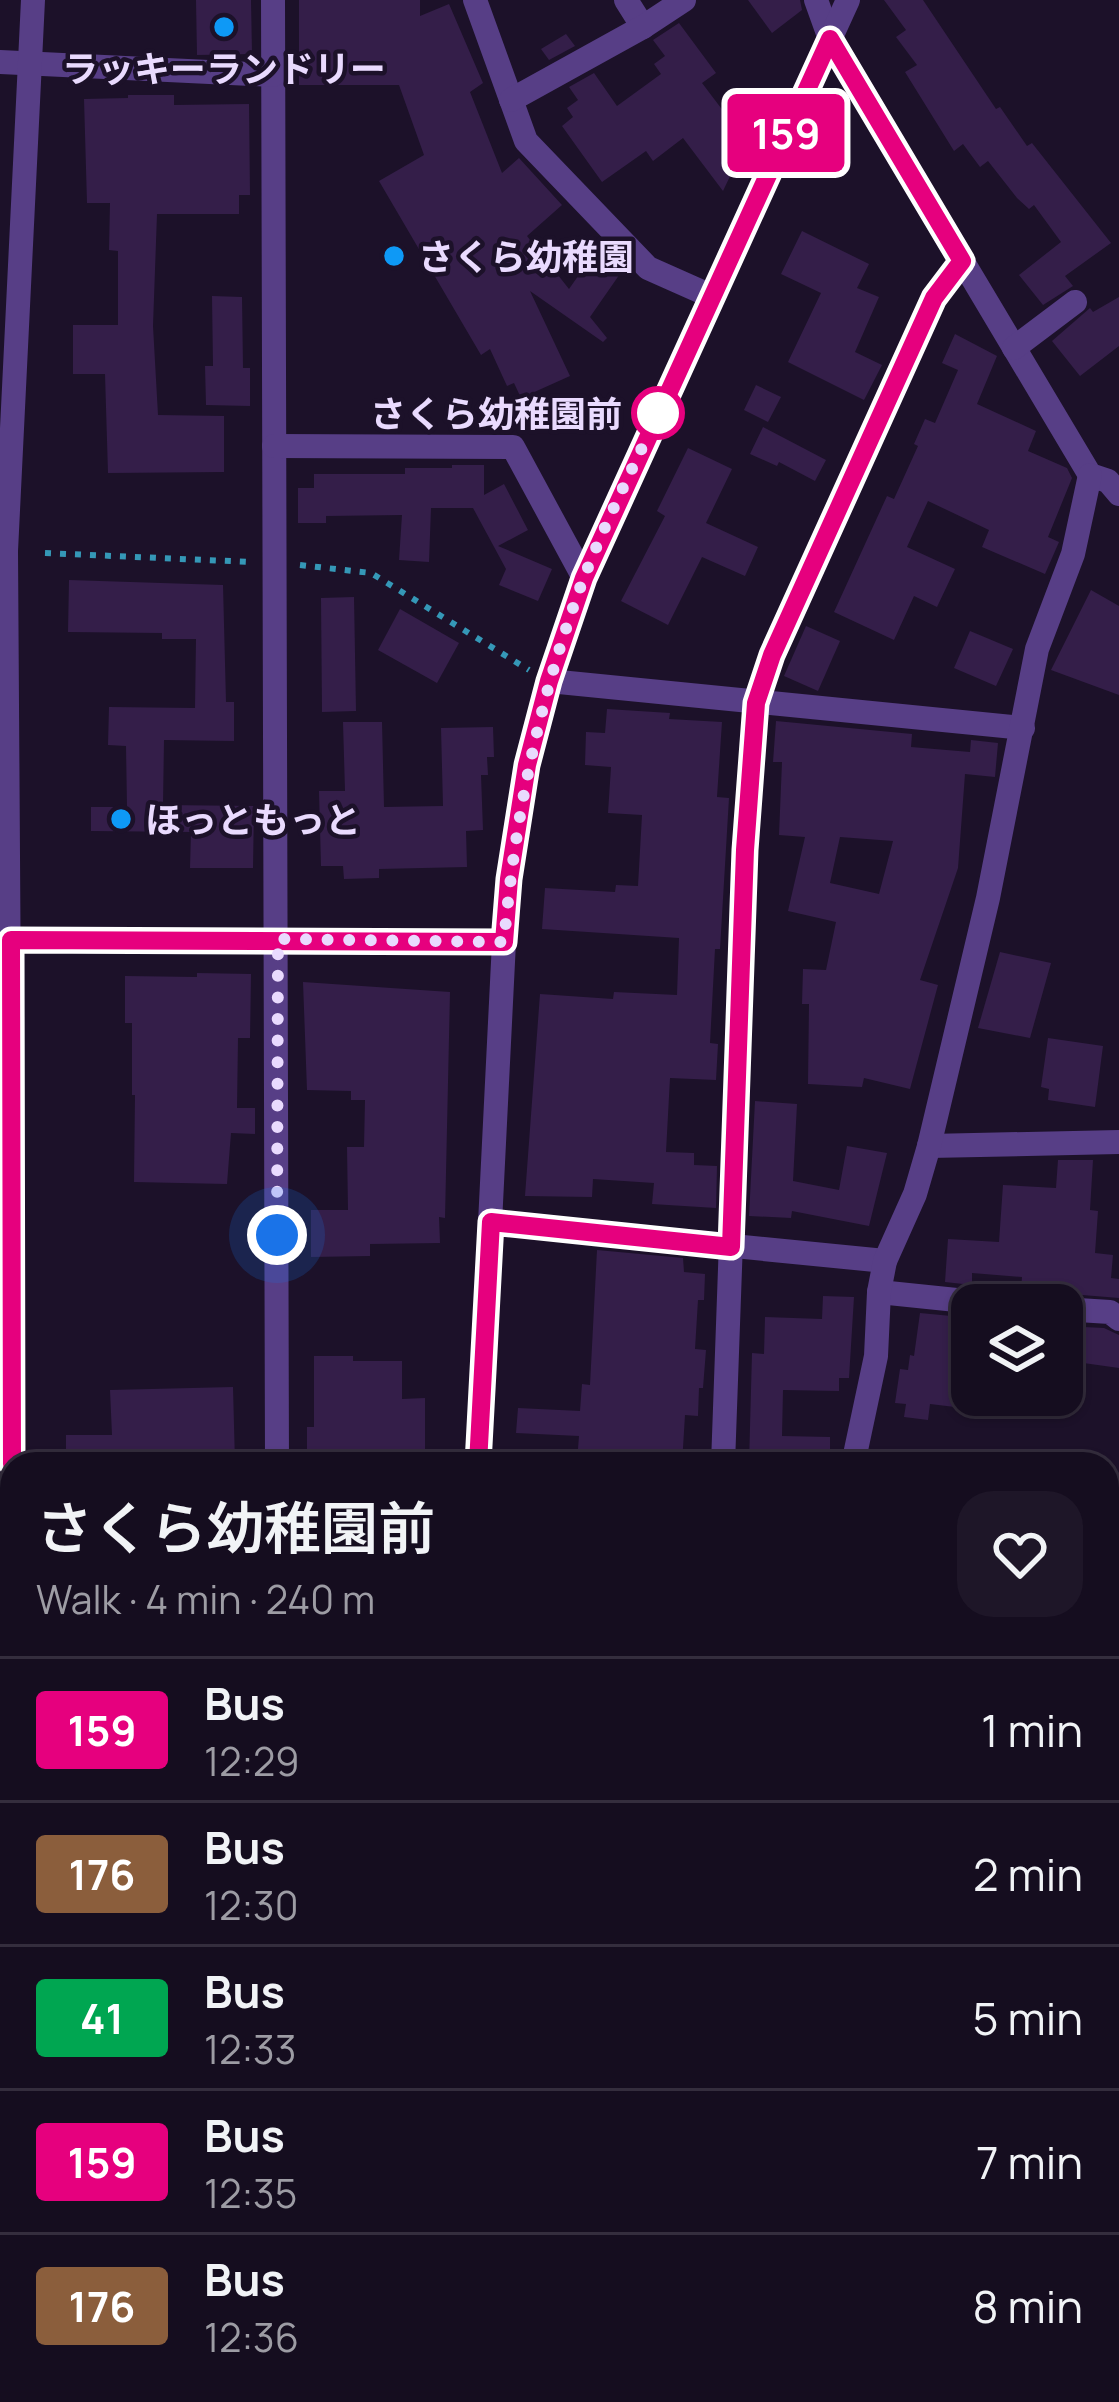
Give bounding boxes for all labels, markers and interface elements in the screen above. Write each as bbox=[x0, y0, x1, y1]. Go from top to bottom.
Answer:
marker: ラッキーランドリー bbox=[211, 14, 237, 40]
place label: ラッキーランドリー bbox=[62, 44, 386, 93]
line badge: 159 bbox=[717, 94, 855, 172]
text: 159 bbox=[751, 104, 821, 162]
place label: さくら幼稚園 bbox=[418, 232, 634, 281]
marker: さくら幼稚園 bbox=[381, 243, 407, 269]
marker: さくら幼稚園前 bbox=[633, 388, 683, 438]
place label: さくら幼稚園前 bbox=[370, 389, 622, 438]
place label: ほっともっと bbox=[145, 795, 361, 844]
marker: ほっともっと bbox=[108, 806, 134, 832]
your location bbox=[247, 1205, 307, 1265]
map controls bbox=[951, 1284, 1083, 1416]
button: layers bbox=[951, 1284, 1083, 1416]
text: さくら幼稚園前 bbox=[36, 1488, 435, 1566]
button: heart bbox=[957, 1491, 1083, 1617]
text: Walk · 4 min · 240 m bbox=[36, 1572, 375, 1626]
text: Bus bbox=[204, 1672, 285, 1734]
text: 1 min bbox=[981, 1699, 1083, 1761]
text: 159 bbox=[67, 1701, 137, 1759]
text: 12:29 bbox=[204, 1734, 300, 1788]
text: Bus bbox=[204, 1816, 285, 1878]
text: 2 min bbox=[973, 1843, 1083, 1905]
text: 176 bbox=[69, 1845, 135, 1903]
text: 12:30 bbox=[204, 1878, 298, 1932]
text: Bus bbox=[204, 1960, 285, 2022]
text: 5 min bbox=[973, 1987, 1083, 2049]
text: 41 bbox=[80, 1989, 124, 2047]
text: 12:33 bbox=[204, 2022, 296, 2076]
text: Bus bbox=[204, 2104, 285, 2166]
text: 7 min bbox=[976, 2131, 1083, 2193]
text: 159 bbox=[67, 2133, 137, 2191]
text: 12:35 bbox=[204, 2166, 297, 2220]
text: Bus bbox=[204, 2248, 285, 2310]
text: 8 min bbox=[972, 2275, 1083, 2337]
text: 176 bbox=[69, 2277, 135, 2335]
text: 12:36 bbox=[204, 2310, 299, 2364]

